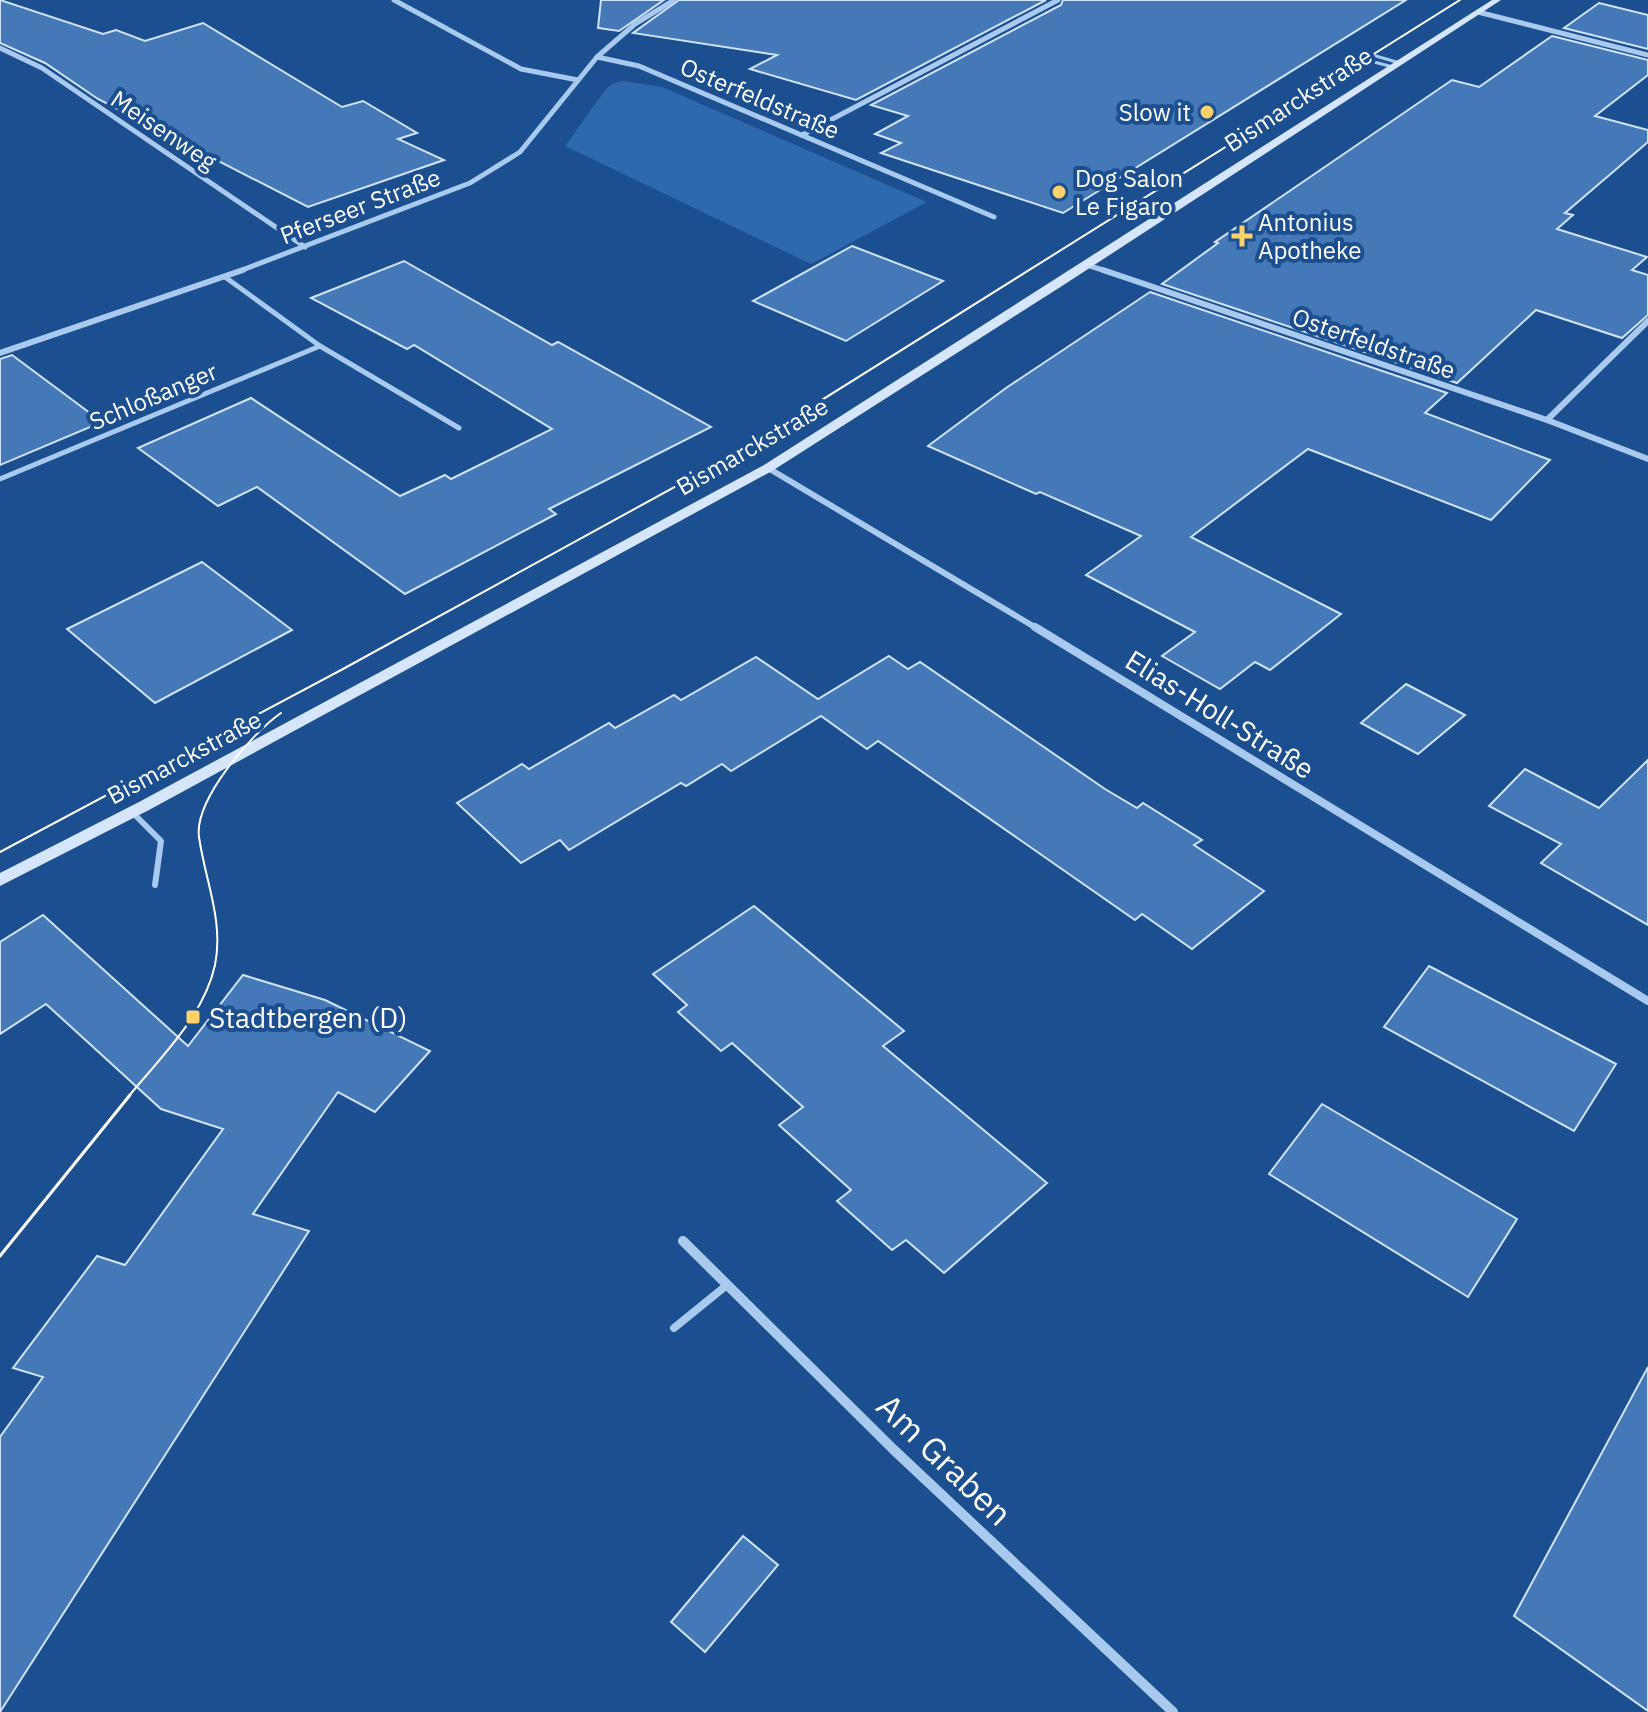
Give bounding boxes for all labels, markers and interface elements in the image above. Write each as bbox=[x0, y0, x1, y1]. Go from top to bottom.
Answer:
street label: Bismarckstraße bbox=[1218, 39, 1378, 159]
street label: Osterfeldstraße bbox=[675, 50, 845, 146]
street label: Meisenweg bbox=[105, 83, 223, 177]
place label: Slow it bbox=[1119, 96, 1191, 128]
marker: Slow it bbox=[1198, 103, 1216, 121]
street label: Pferseer Straße bbox=[275, 161, 445, 251]
place label: Dog Salon Le Figaro bbox=[1075, 162, 1183, 222]
marker: Dog Salon Le Figaro bbox=[1050, 183, 1068, 201]
place label: Antonius Apotheke bbox=[1258, 206, 1361, 266]
marker: Antonius Apotheke bbox=[1233, 227, 1251, 245]
street label: Osterfeldstraße bbox=[1288, 300, 1460, 386]
street label: Schloßanger bbox=[84, 355, 222, 437]
street label: Bismarckstraße bbox=[670, 390, 834, 502]
street label: Elias-Holl-Straße bbox=[1119, 641, 1321, 787]
street label: Bismarckstraße bbox=[101, 703, 267, 811]
place label: Stadtbergen (D) bbox=[209, 999, 407, 1036]
marker: Stadtbergen (D) bbox=[184, 1008, 202, 1026]
street label: Am Graben bbox=[868, 1384, 1022, 1534]

